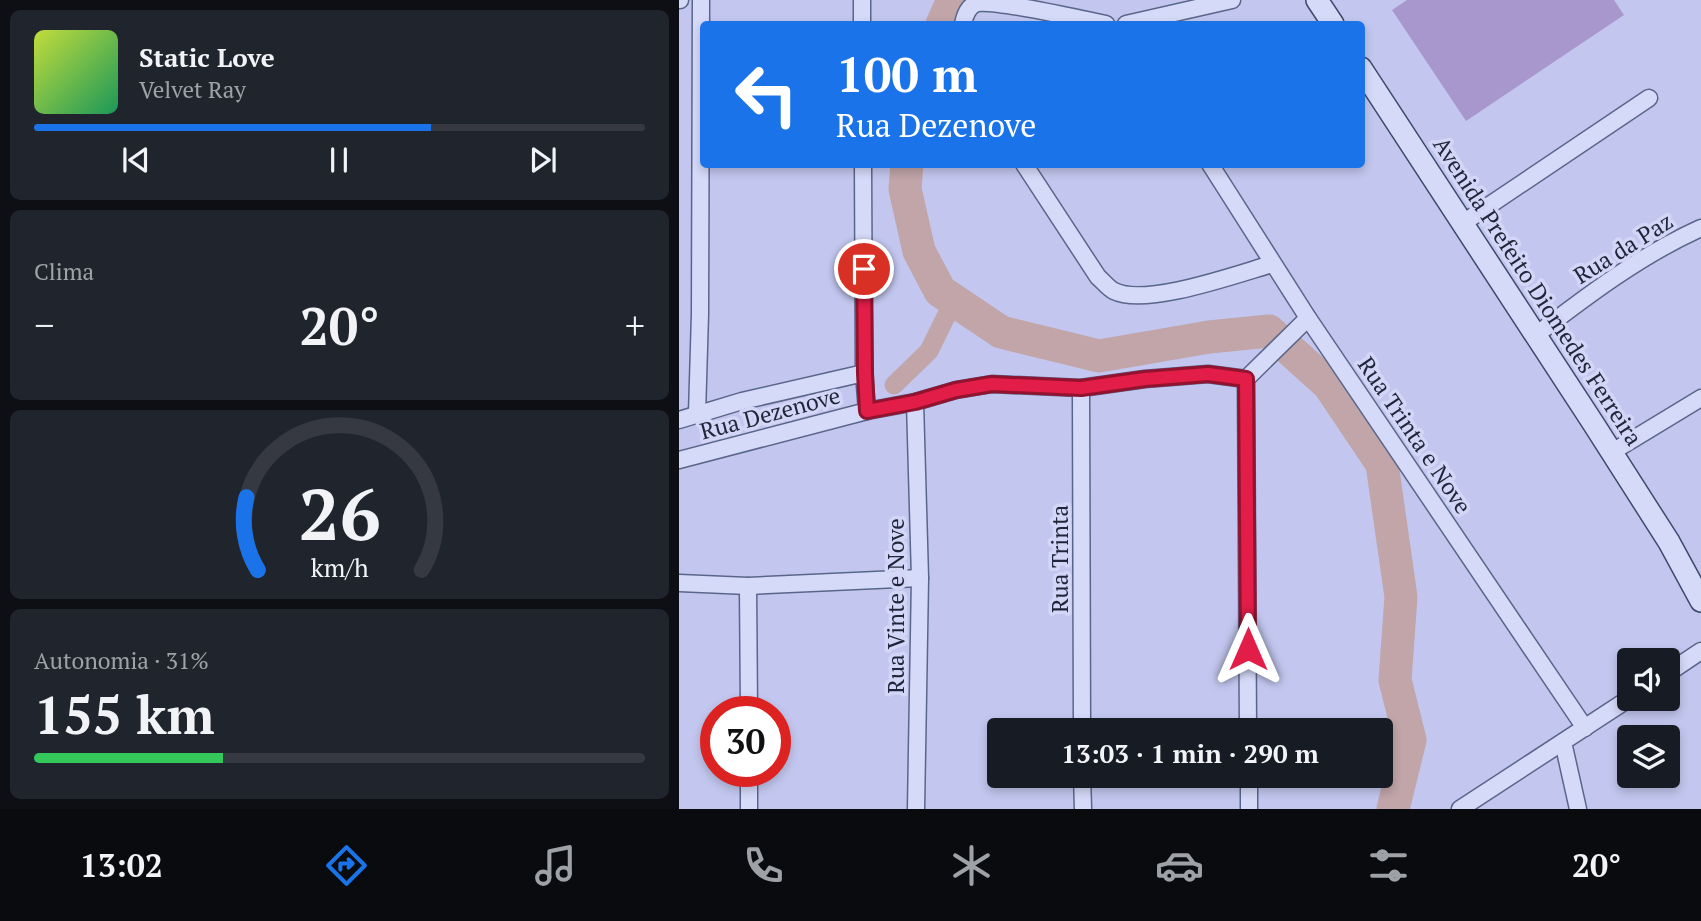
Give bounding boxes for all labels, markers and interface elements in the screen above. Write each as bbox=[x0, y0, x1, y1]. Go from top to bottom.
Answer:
text: Static Love bbox=[139, 40, 275, 74]
text: 100 m bbox=[836, 41, 978, 106]
icon: left bbox=[721, 49, 812, 140]
text: Velvet Ray bbox=[139, 74, 246, 105]
text: Rua Dezenove bbox=[836, 104, 1036, 146]
street label: Avenida Prefeito Diomedes Ferreira bbox=[1426, 131, 1650, 452]
icon: previous bbox=[117, 141, 155, 179]
icon: pause bbox=[320, 141, 358, 179]
icon: next bbox=[524, 141, 562, 179]
street label: Rua da Paz bbox=[1567, 205, 1679, 291]
pin bbox=[834, 239, 894, 299]
icon: arrive bbox=[845, 250, 883, 288]
text: Clima bbox=[34, 256, 94, 287]
text: 20° bbox=[299, 291, 380, 360]
text: − bbox=[34, 300, 54, 350]
text: + bbox=[625, 300, 645, 350]
street label: Rua Trinta e Nove bbox=[1351, 351, 1479, 519]
street label: Rua Dezenove bbox=[696, 379, 844, 447]
text: 26 bbox=[298, 465, 381, 562]
street label: Rua Trinta bbox=[1044, 505, 1075, 613]
street label: Rua Vinte e Nove bbox=[880, 518, 911, 694]
text: km/h bbox=[311, 551, 369, 584]
position arrow bbox=[1211, 612, 1285, 686]
text: Autonomia · 31% bbox=[34, 645, 209, 676]
map controls bbox=[1617, 648, 1680, 788]
button: sound bbox=[1617, 648, 1680, 711]
text: 155 km bbox=[34, 680, 215, 749]
speed limit sign: 30 bbox=[700, 696, 791, 787]
button: layers bbox=[1617, 725, 1680, 788]
text: 13:03 · 1 min · 290 m bbox=[1061, 736, 1319, 770]
icon: directions bbox=[322, 841, 371, 890]
icon: music bbox=[531, 841, 580, 890]
icon: phone bbox=[739, 841, 788, 890]
icon: climate bbox=[947, 841, 996, 890]
icon: car bbox=[1155, 841, 1204, 890]
icon: filters bbox=[1364, 841, 1413, 890]
text: 13:02 bbox=[80, 844, 163, 886]
text: 20° bbox=[1572, 844, 1621, 886]

